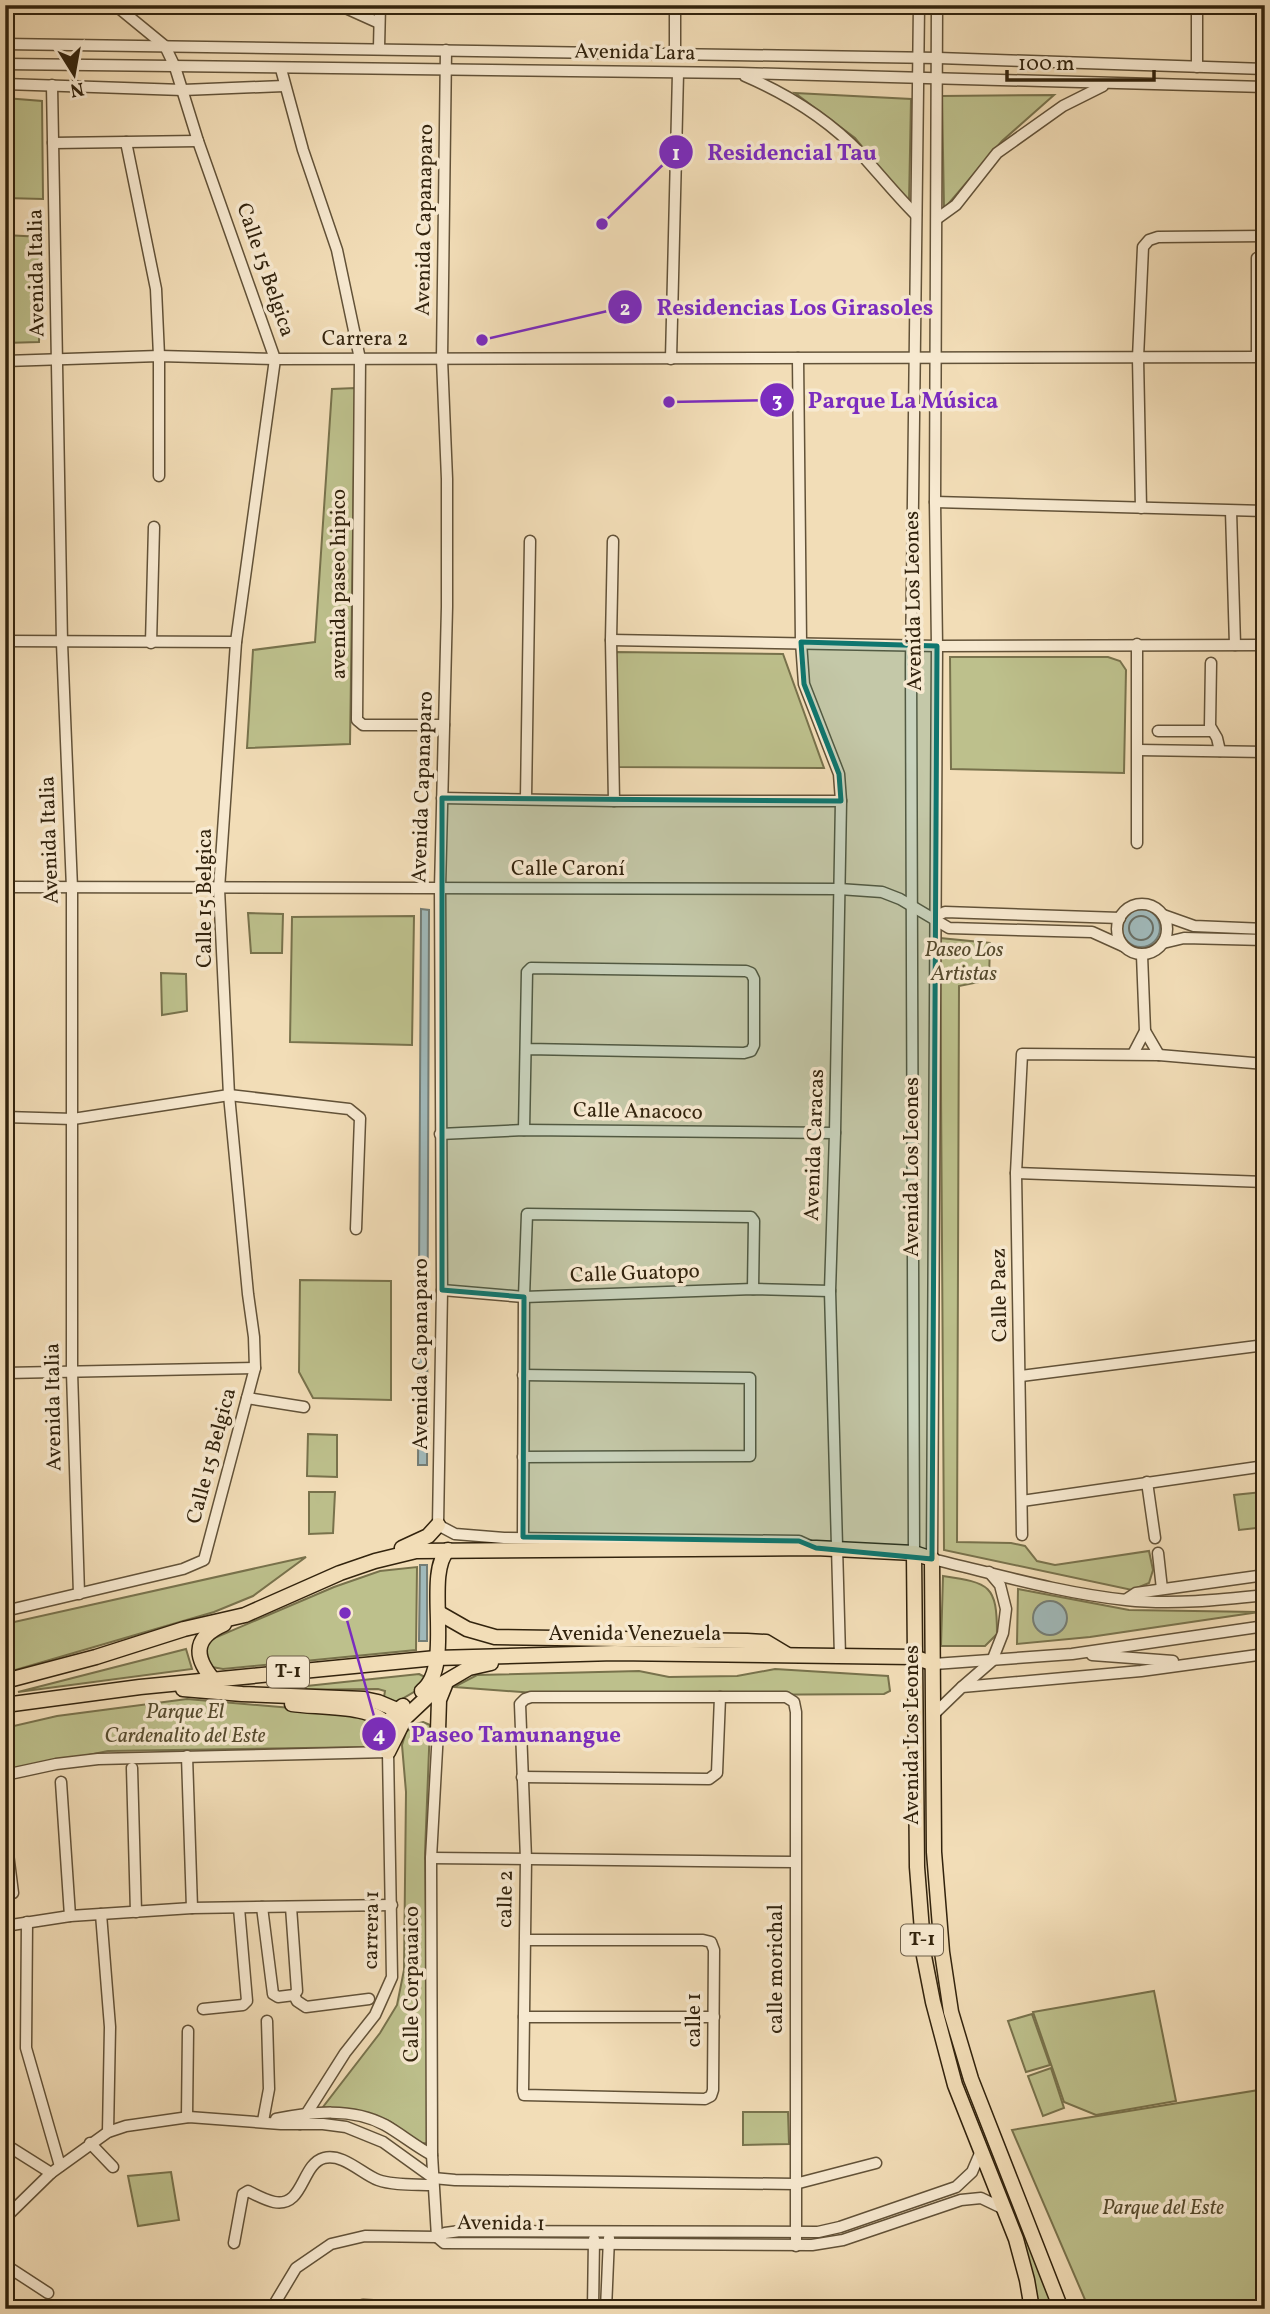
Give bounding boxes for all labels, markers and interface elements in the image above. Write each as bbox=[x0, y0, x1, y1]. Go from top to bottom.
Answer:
street label: Avenida Lara bbox=[574, 37, 696, 69]
north arrow bbox=[38, 38, 108, 108]
scale bar bbox=[1007, 38, 1154, 82]
text: 100 m bbox=[1018, 50, 1075, 79]
text: N bbox=[67, 75, 86, 103]
street label: Avenida Capanaparo bbox=[409, 124, 441, 316]
callout: Residencial Tau bbox=[658, 130, 891, 174]
text: Residencial Tau bbox=[707, 138, 877, 170]
text: 1 bbox=[672, 140, 680, 169]
street label: Calle 15 Belgica bbox=[229, 199, 301, 341]
street label: Avenida Italia bbox=[21, 209, 53, 337]
callout: Residencias Los Girasoles bbox=[607, 285, 947, 329]
text: Residencias Los Girasoles bbox=[657, 293, 933, 325]
text: 2 bbox=[620, 295, 630, 324]
street label: Carrera 2 bbox=[322, 325, 408, 354]
callout: Parque La Música bbox=[759, 378, 1013, 422]
text: Parque La Música bbox=[808, 386, 998, 418]
text: 3 bbox=[772, 387, 782, 416]
street label: avenida paseo hipico bbox=[325, 489, 354, 679]
street label: Avenida Los Leones bbox=[898, 511, 930, 691]
street label: Avenida Capanaparo bbox=[405, 691, 441, 883]
street label: Avenida Italia bbox=[33, 776, 67, 904]
street label: Calle 15 Belgica bbox=[191, 828, 220, 968]
street label: Calle Caroní bbox=[511, 855, 626, 884]
park label: Paseo Los Artistas bbox=[924, 936, 1004, 989]
street label: Avenida Caracas bbox=[798, 1069, 832, 1221]
street label: Avenida Los Leones bbox=[898, 1077, 927, 1257]
street label: Calle Anacoco bbox=[573, 1096, 703, 1128]
street label: Calle Paez bbox=[985, 1248, 1015, 1342]
street label: Calle Guatopo bbox=[570, 1257, 700, 1291]
street label: Avenida Capanaparo bbox=[407, 1258, 436, 1450]
street label: Avenida Italia bbox=[38, 1343, 70, 1471]
street label: Calle 15 Belgica bbox=[180, 1385, 244, 1527]
street label: Avenida Venezuela bbox=[549, 1620, 722, 1649]
street label: Avenida Los Leones bbox=[898, 1645, 927, 1825]
road number: T-1 bbox=[267, 1656, 309, 1688]
park label: Parque El Cardenalito del Este bbox=[105, 1698, 266, 1751]
callout: Paseo Tamunangue bbox=[361, 1712, 635, 1756]
text: Paseo Tamunangue bbox=[411, 1720, 621, 1752]
text: 4 bbox=[373, 1721, 386, 1750]
street label: calle 2 bbox=[491, 1870, 521, 1928]
street label: carrera 1 bbox=[357, 1890, 387, 1970]
street label: calle morichal bbox=[762, 1904, 791, 2034]
street label: Calle Corpauaico bbox=[398, 1906, 427, 2062]
road number: T-1 bbox=[901, 1924, 943, 1956]
street label: calle 1 bbox=[680, 1993, 709, 2047]
park label: Parque del Este bbox=[1102, 2194, 1224, 2223]
street label: Avenida 1 bbox=[457, 2209, 545, 2239]

